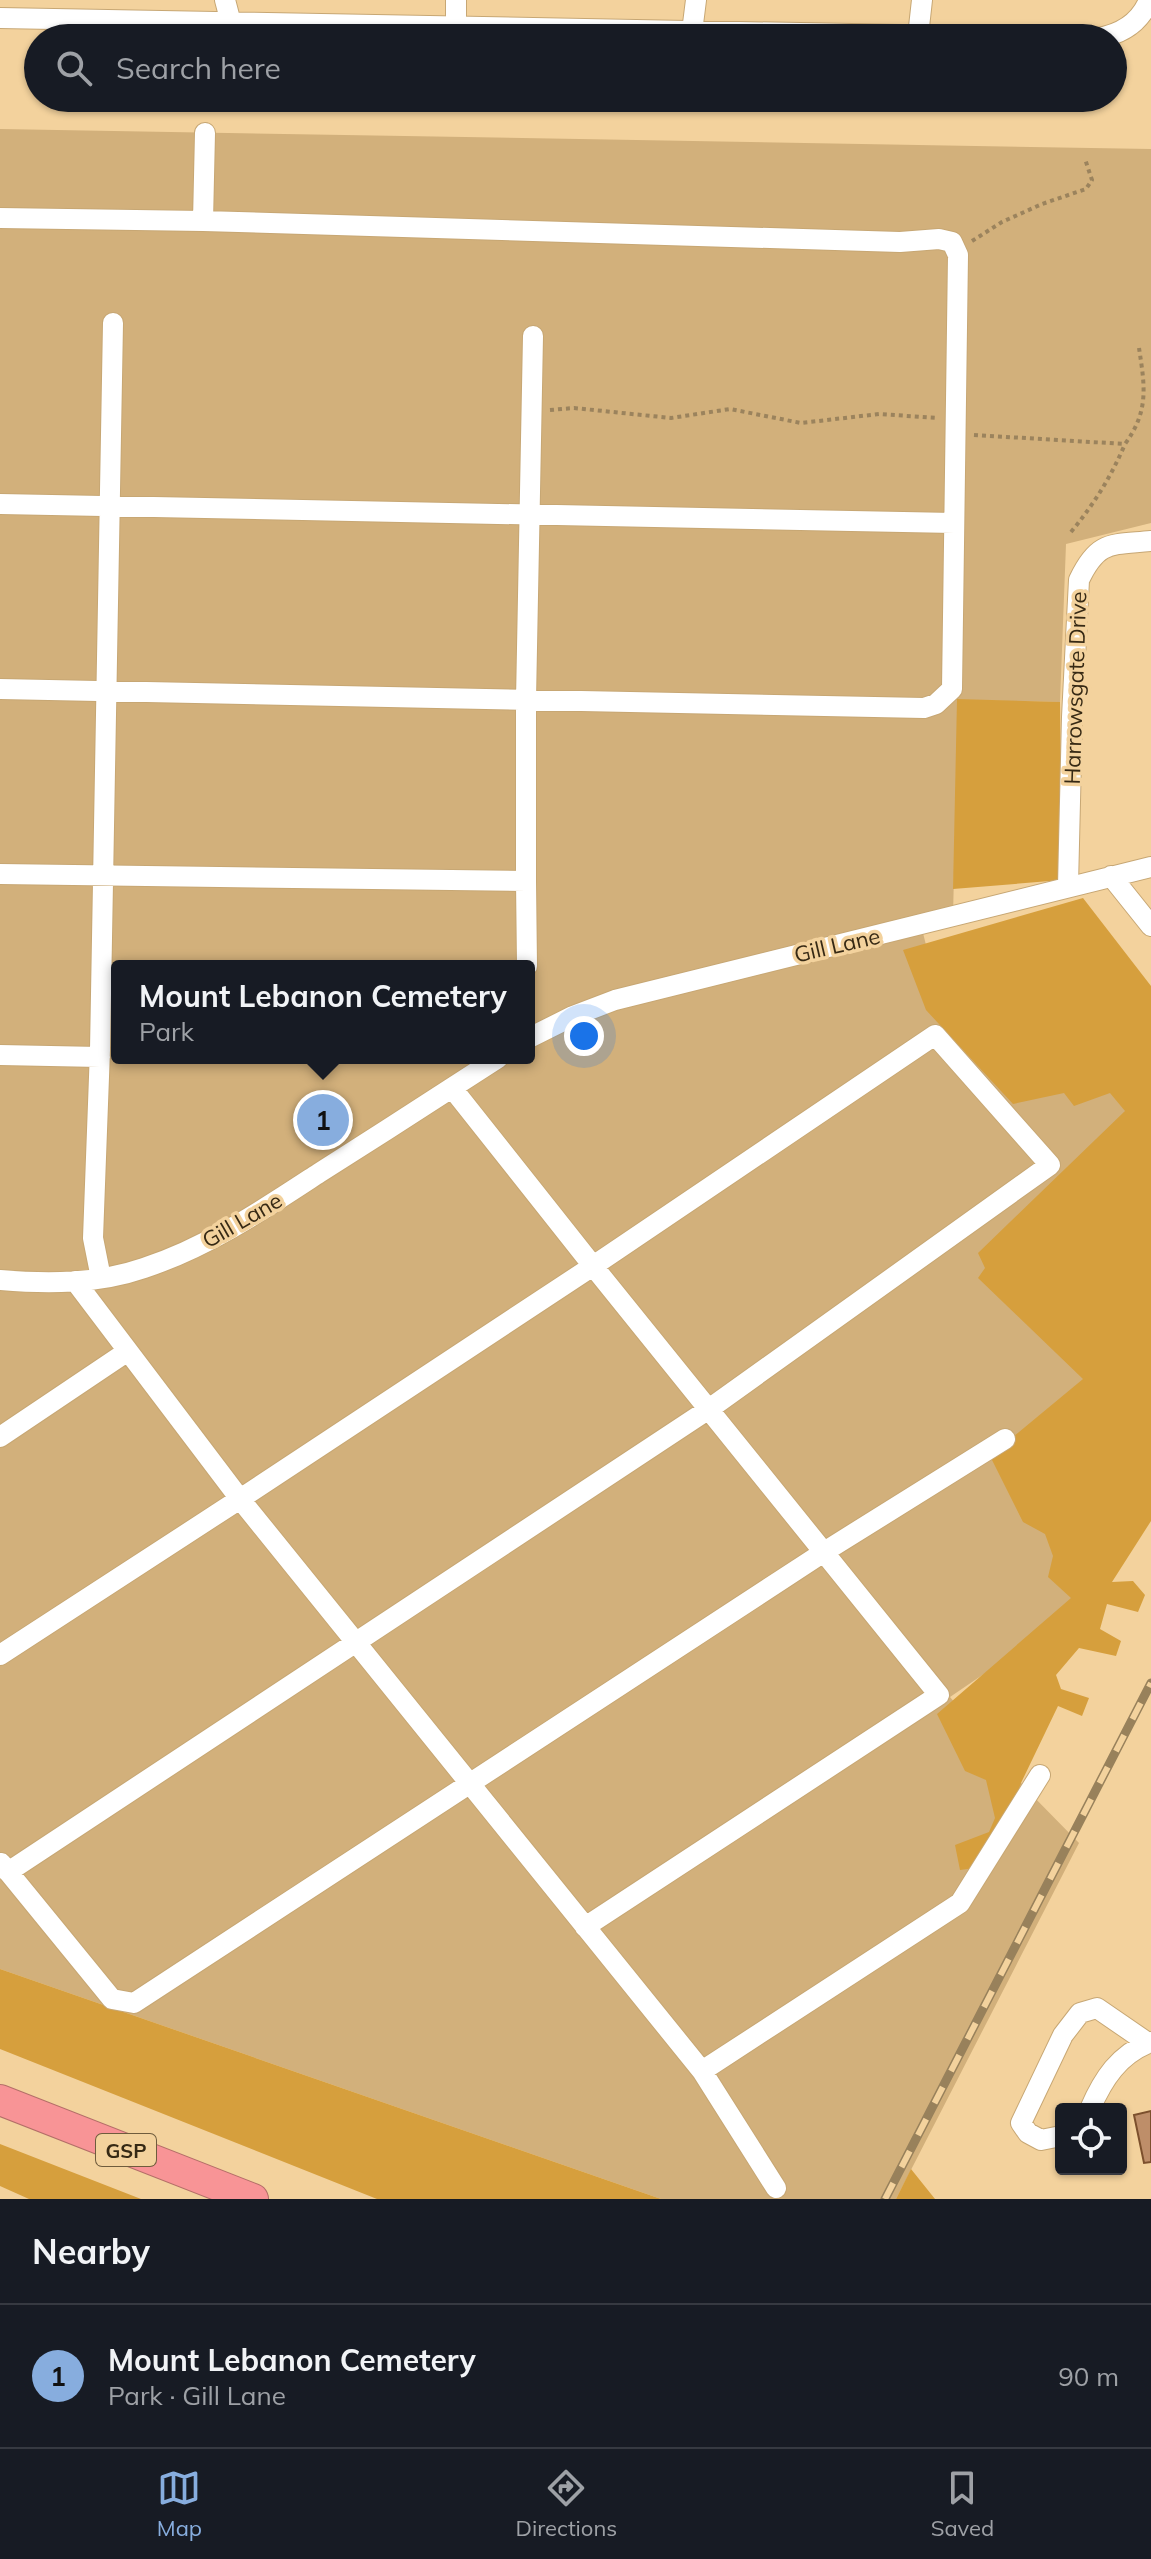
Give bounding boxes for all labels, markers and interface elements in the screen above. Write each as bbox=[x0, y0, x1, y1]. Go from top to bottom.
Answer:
search box bbox=[24, 24, 1127, 112]
icon: search bbox=[52, 46, 96, 90]
text: Search here bbox=[116, 49, 281, 87]
street label: Harrowsgate Drive bbox=[1058, 591, 1092, 785]
street label: Gill Lane bbox=[791, 922, 883, 968]
popup bbox=[111, 960, 535, 1064]
text: Mount Lebanon Cemetery bbox=[139, 977, 507, 1015]
text: Park bbox=[139, 1015, 194, 1048]
your location bbox=[564, 1016, 604, 1056]
pin: 1 bbox=[297, 1090, 349, 1150]
street label: Gill Lane bbox=[197, 1186, 287, 1254]
map controls bbox=[1055, 2103, 1127, 2175]
button: locate bbox=[1055, 2103, 1127, 2175]
road number: GSP bbox=[96, 2134, 156, 2166]
text: Nearby bbox=[32, 2230, 150, 2273]
text: Mount Lebanon Cemetery bbox=[108, 2341, 476, 2379]
text: 1 bbox=[50, 2360, 66, 2393]
text: 90 m bbox=[1058, 2360, 1119, 2393]
text: Park · Gill Lane bbox=[108, 2379, 286, 2412]
tab: Map bbox=[157, 2466, 202, 2542]
tab: Directions bbox=[516, 2466, 617, 2542]
tab: Saved bbox=[931, 2466, 994, 2542]

